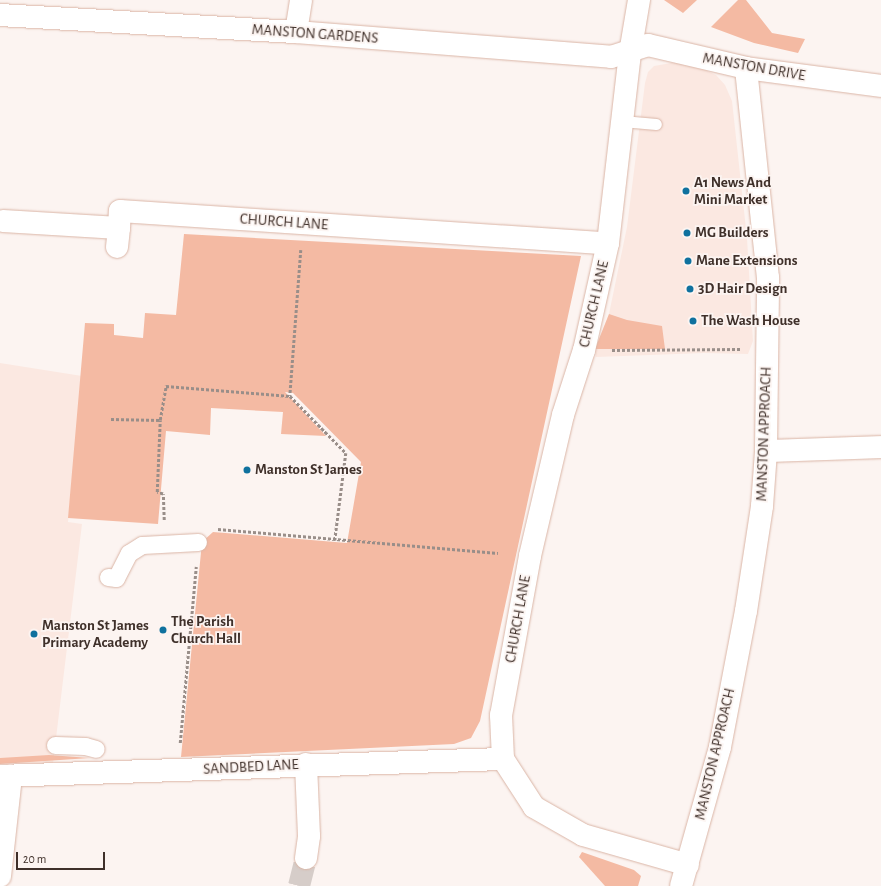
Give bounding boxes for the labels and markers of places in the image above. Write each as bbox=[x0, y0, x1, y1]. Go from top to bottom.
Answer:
place label: A1 News And Mini Market bbox=[694, 173, 771, 208]
marker: A1 News And Mini Market bbox=[681, 186, 691, 196]
place label: MG Builders bbox=[695, 224, 769, 242]
marker: MG Builders bbox=[682, 228, 692, 238]
place label: Mane Extensions bbox=[696, 252, 797, 270]
marker: Mane Extensions bbox=[683, 256, 693, 266]
place label: 3D Hair Design bbox=[698, 280, 787, 298]
marker: 3D Hair Design bbox=[685, 284, 695, 294]
place label: The Wash House bbox=[701, 312, 800, 330]
marker: The Wash House bbox=[688, 316, 698, 326]
place label: Manston St James bbox=[255, 461, 362, 479]
marker: Manston St James bbox=[242, 465, 252, 475]
place label: The Parish Church Hall bbox=[171, 612, 241, 647]
place label: Manston St James Primary Academy bbox=[42, 616, 149, 651]
marker: The Parish Church Hall bbox=[158, 625, 168, 635]
marker: Manston St James Primary Academy bbox=[29, 629, 39, 639]

